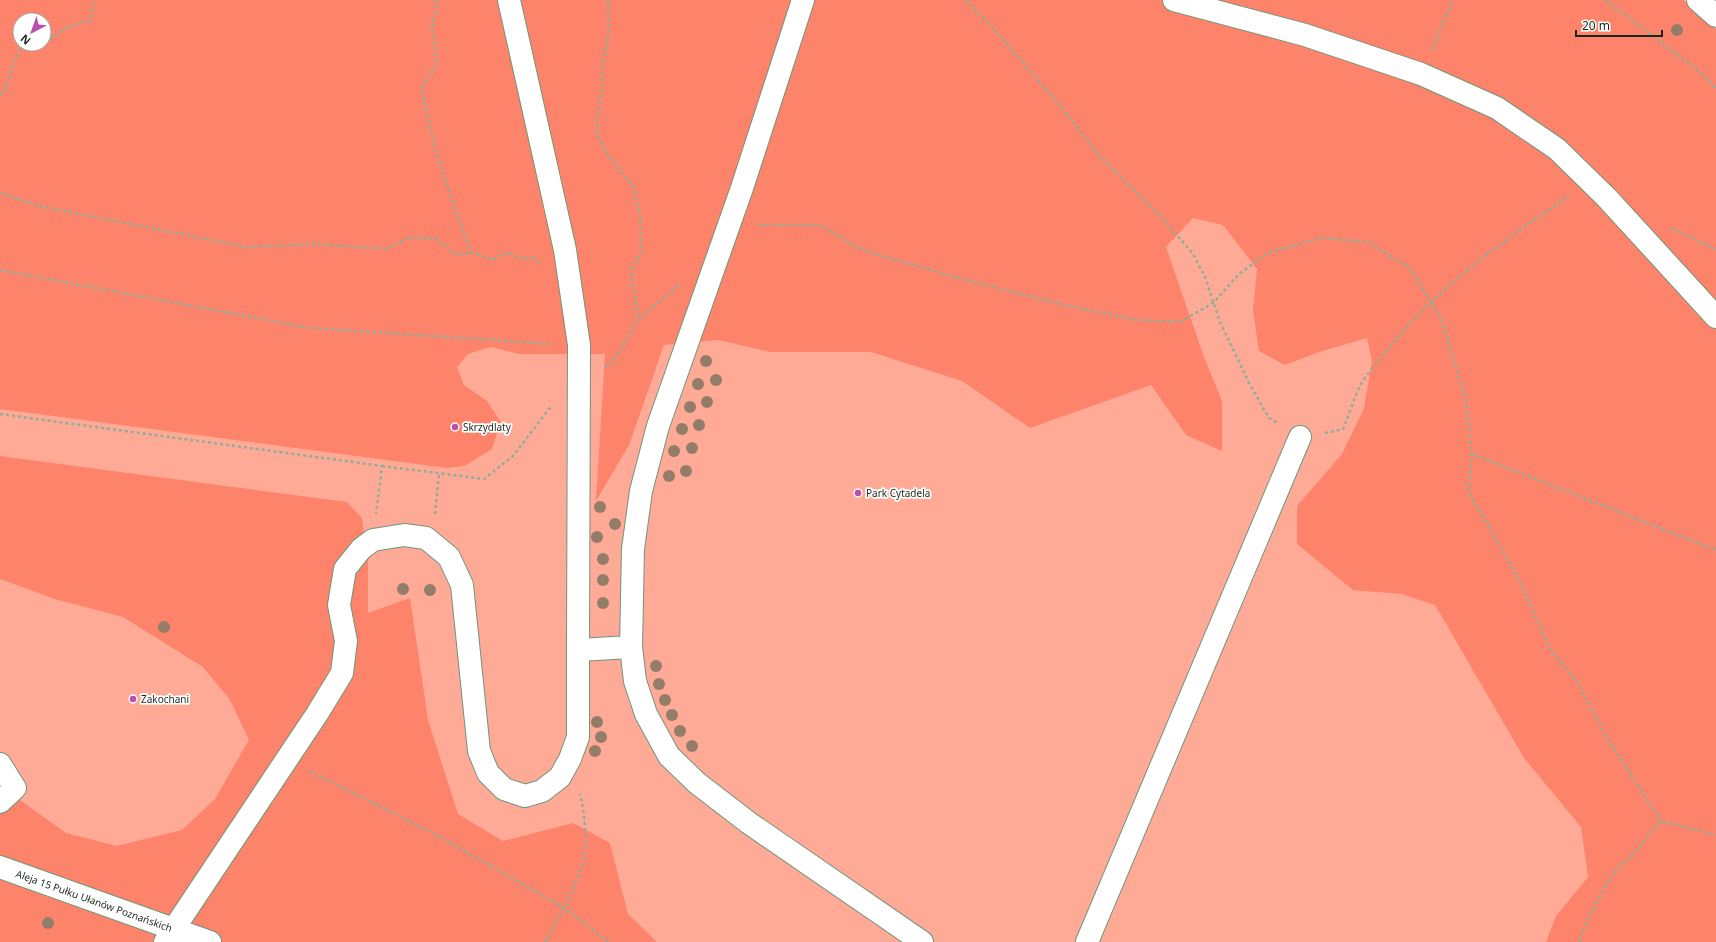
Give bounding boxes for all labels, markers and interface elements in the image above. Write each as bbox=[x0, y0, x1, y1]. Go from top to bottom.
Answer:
north arrow bbox=[12, 12, 52, 52]
scale bar bbox=[1576, 12, 1662, 38]
text: 20 m bbox=[1582, 17, 1610, 34]
text: N bbox=[17, 31, 33, 49]
place label: Skrzydlaty bbox=[463, 420, 512, 434]
marker: Skrzydlaty bbox=[450, 422, 460, 432]
place label: Park Cytadela bbox=[866, 486, 930, 500]
marker: Park Cytadela bbox=[853, 488, 863, 498]
place label: Zakochani bbox=[141, 692, 189, 706]
marker: Zakochani bbox=[128, 694, 138, 704]
street label: Aleja 15 Pułku Ułanów Poznańskich bbox=[14, 866, 174, 935]

